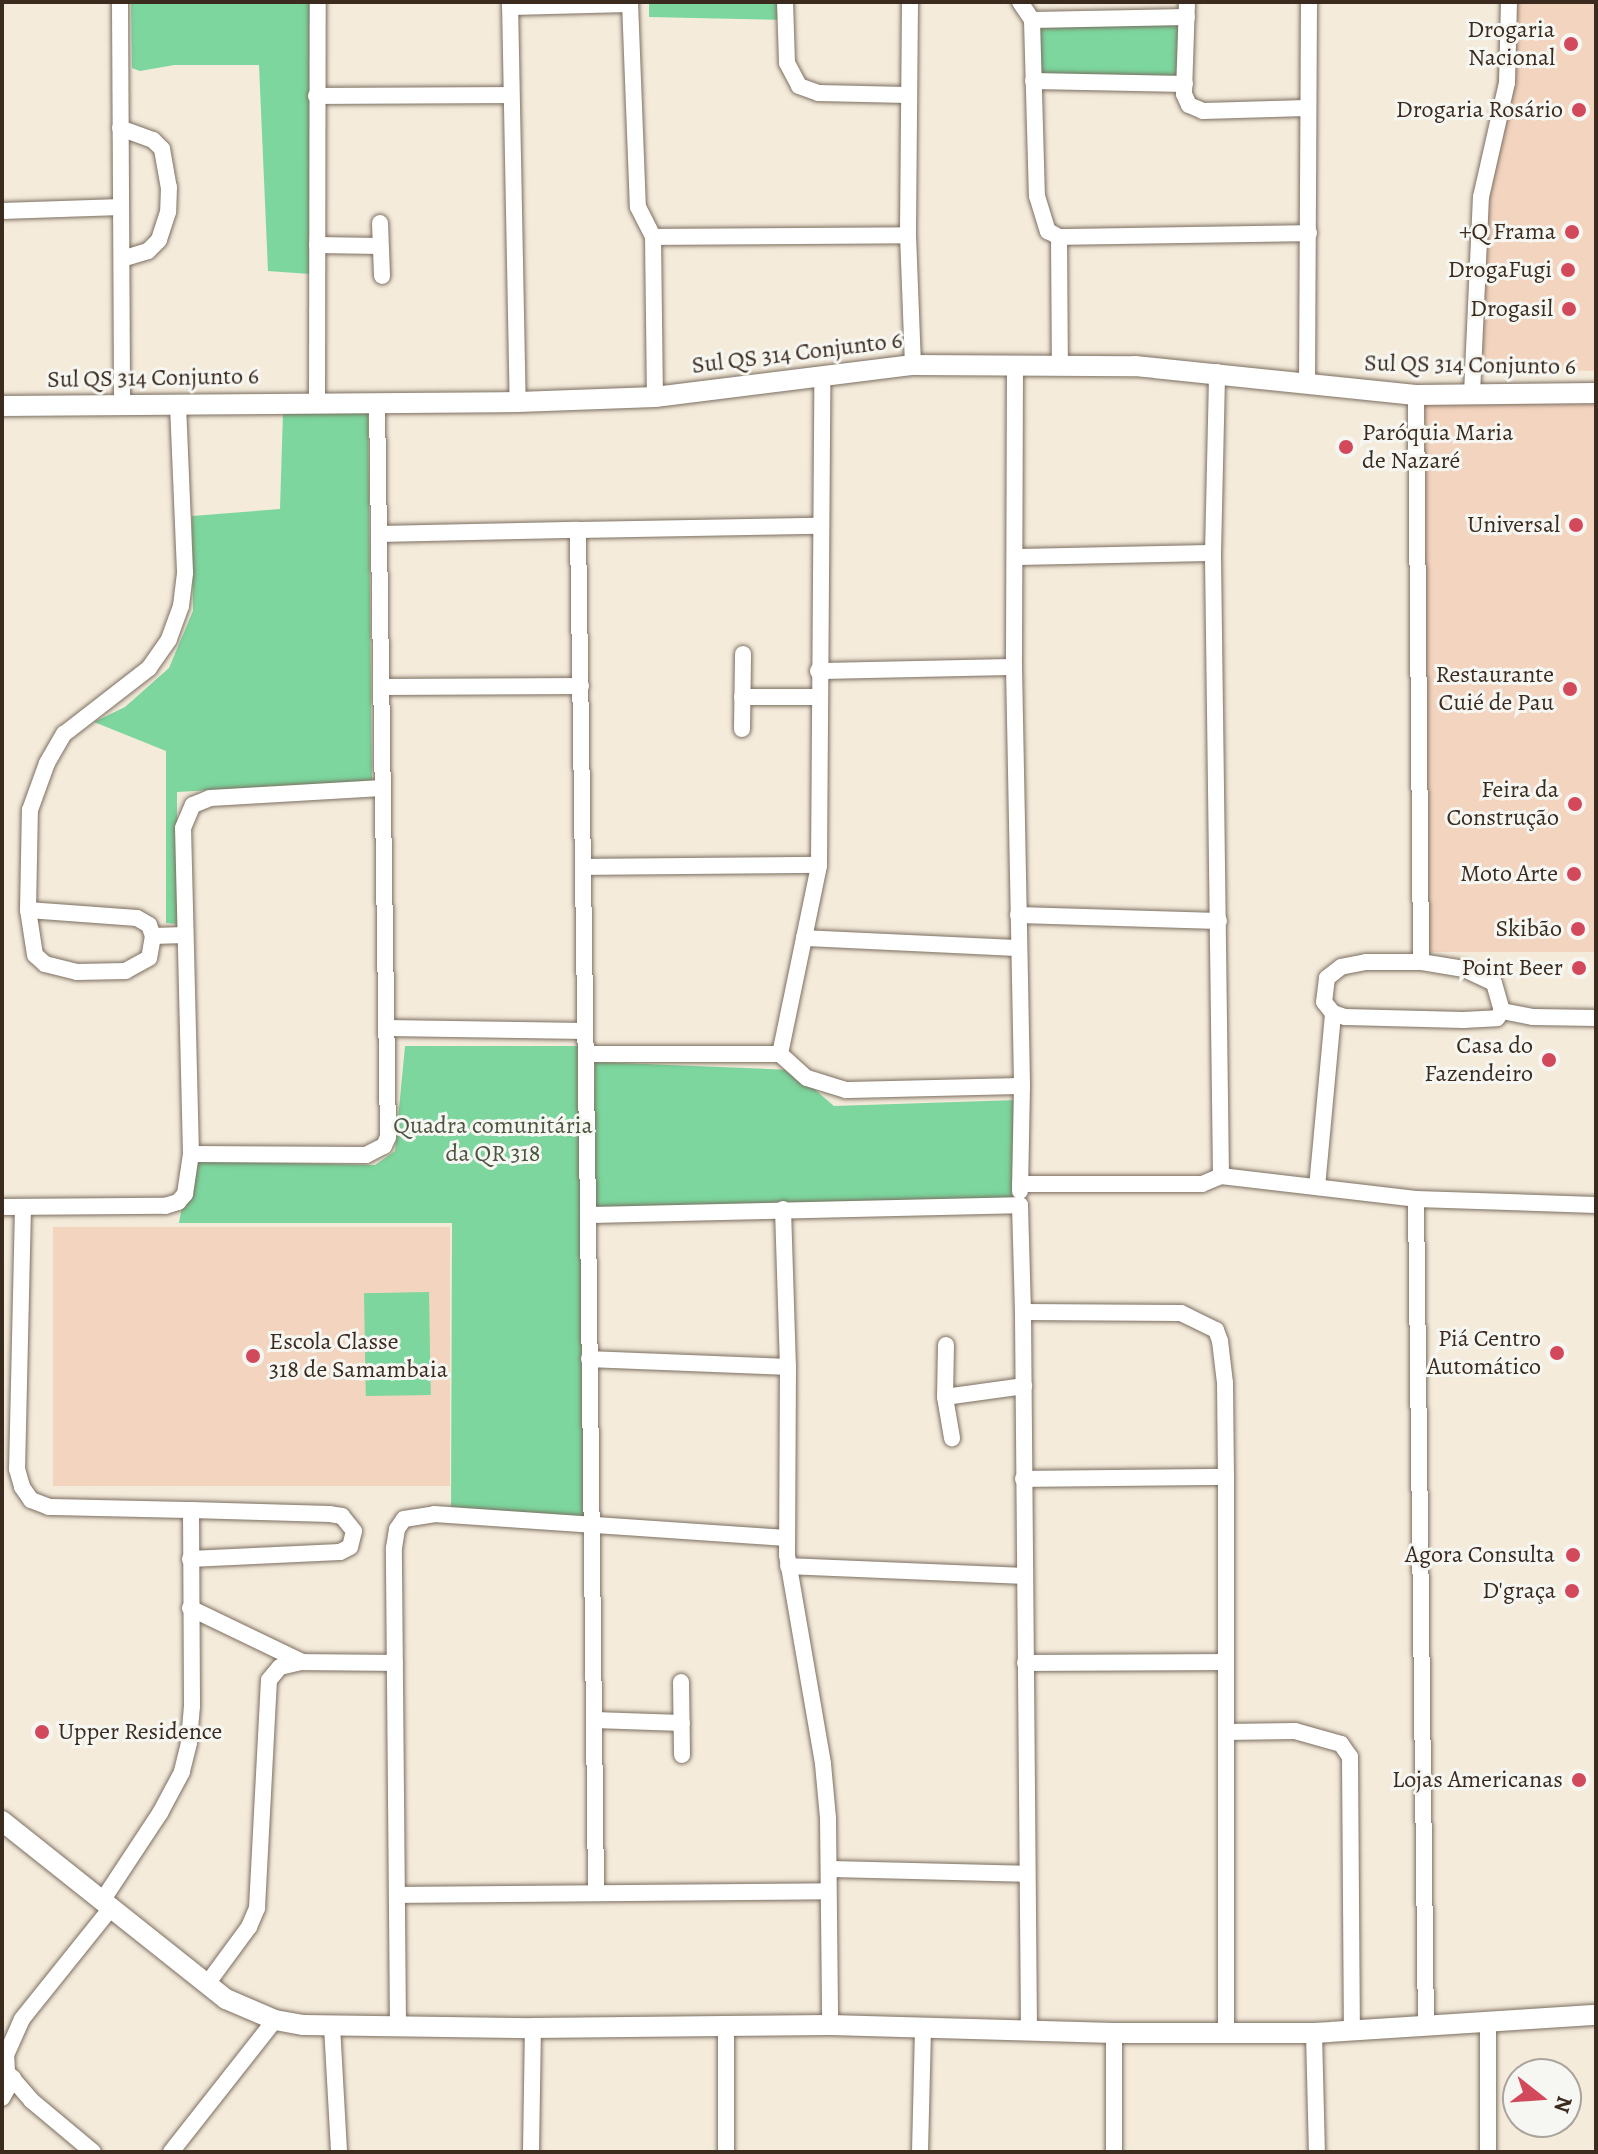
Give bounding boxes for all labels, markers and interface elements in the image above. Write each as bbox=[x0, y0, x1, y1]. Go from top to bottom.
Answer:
place label: Drogaria Nacional bbox=[1467, 16, 1555, 72]
marker: Drogaria Nacional bbox=[1562, 35, 1580, 53]
place label: Drogaria Rosário bbox=[1396, 96, 1563, 124]
marker: Drogaria Rosário bbox=[1570, 101, 1588, 119]
place label: +Q Frama bbox=[1459, 218, 1556, 246]
marker: +Q Frama bbox=[1563, 223, 1581, 241]
place label: DrogaFugi bbox=[1448, 256, 1552, 284]
marker: DrogaFugi bbox=[1559, 261, 1577, 279]
place label: Drogasil bbox=[1470, 295, 1553, 323]
marker: Drogasil bbox=[1560, 300, 1578, 318]
street label: Sul QS 314 Conjunto 6 bbox=[690, 326, 904, 380]
street label: Sul QS 314 Conjunto 6 bbox=[1364, 349, 1576, 381]
street label: Sul QS 314 Conjunto 6 bbox=[47, 362, 259, 394]
place label: Paróquia Maria de Nazaré bbox=[1362, 419, 1513, 475]
marker: Paróquia Maria de Nazaré bbox=[1337, 438, 1355, 456]
place label: Universal bbox=[1467, 511, 1560, 539]
marker: Universal bbox=[1567, 516, 1585, 534]
place label: Restaurante Cuié de Pau bbox=[1436, 661, 1554, 717]
marker: Restaurante Cuié de Pau bbox=[1561, 680, 1579, 698]
place label: Feira da Construção bbox=[1447, 776, 1559, 832]
marker: Feira da Construção bbox=[1566, 795, 1584, 813]
place label: Moto Arte bbox=[1460, 860, 1558, 888]
marker: Moto Arte bbox=[1565, 865, 1583, 883]
place label: Skibão bbox=[1495, 915, 1562, 943]
marker: Skibão bbox=[1569, 920, 1587, 938]
place label: Point Beer bbox=[1462, 954, 1563, 982]
marker: Point Beer bbox=[1570, 959, 1588, 977]
place label: Casa do Fazendeiro bbox=[1424, 1032, 1533, 1088]
marker: Casa do Fazendeiro bbox=[1540, 1051, 1558, 1069]
park label: Quadra comunitária da QR 318 bbox=[393, 1112, 593, 1168]
place label: Piá Centro Automático bbox=[1427, 1325, 1541, 1381]
place label: Escola Classe 318 de Samambaia bbox=[269, 1328, 448, 1384]
marker: Piá Centro Automático bbox=[1548, 1344, 1566, 1362]
marker: Escola Classe 318 de Samambaia bbox=[244, 1347, 262, 1365]
place label: Agora Consulta bbox=[1405, 1541, 1555, 1569]
marker: Agora Consulta bbox=[1562, 1544, 1584, 1566]
place label: D'graça bbox=[1482, 1577, 1556, 1605]
marker: D'graça bbox=[1563, 1582, 1581, 1600]
place label: Upper Residence bbox=[58, 1718, 222, 1746]
marker: Upper Residence bbox=[33, 1723, 51, 1741]
place label: Lojas Americanas bbox=[1392, 1766, 1563, 1794]
marker: Lojas Americanas bbox=[1570, 1771, 1588, 1789]
north arrow bbox=[1502, 2058, 1582, 2138]
text: N bbox=[1546, 2092, 1580, 2116]

